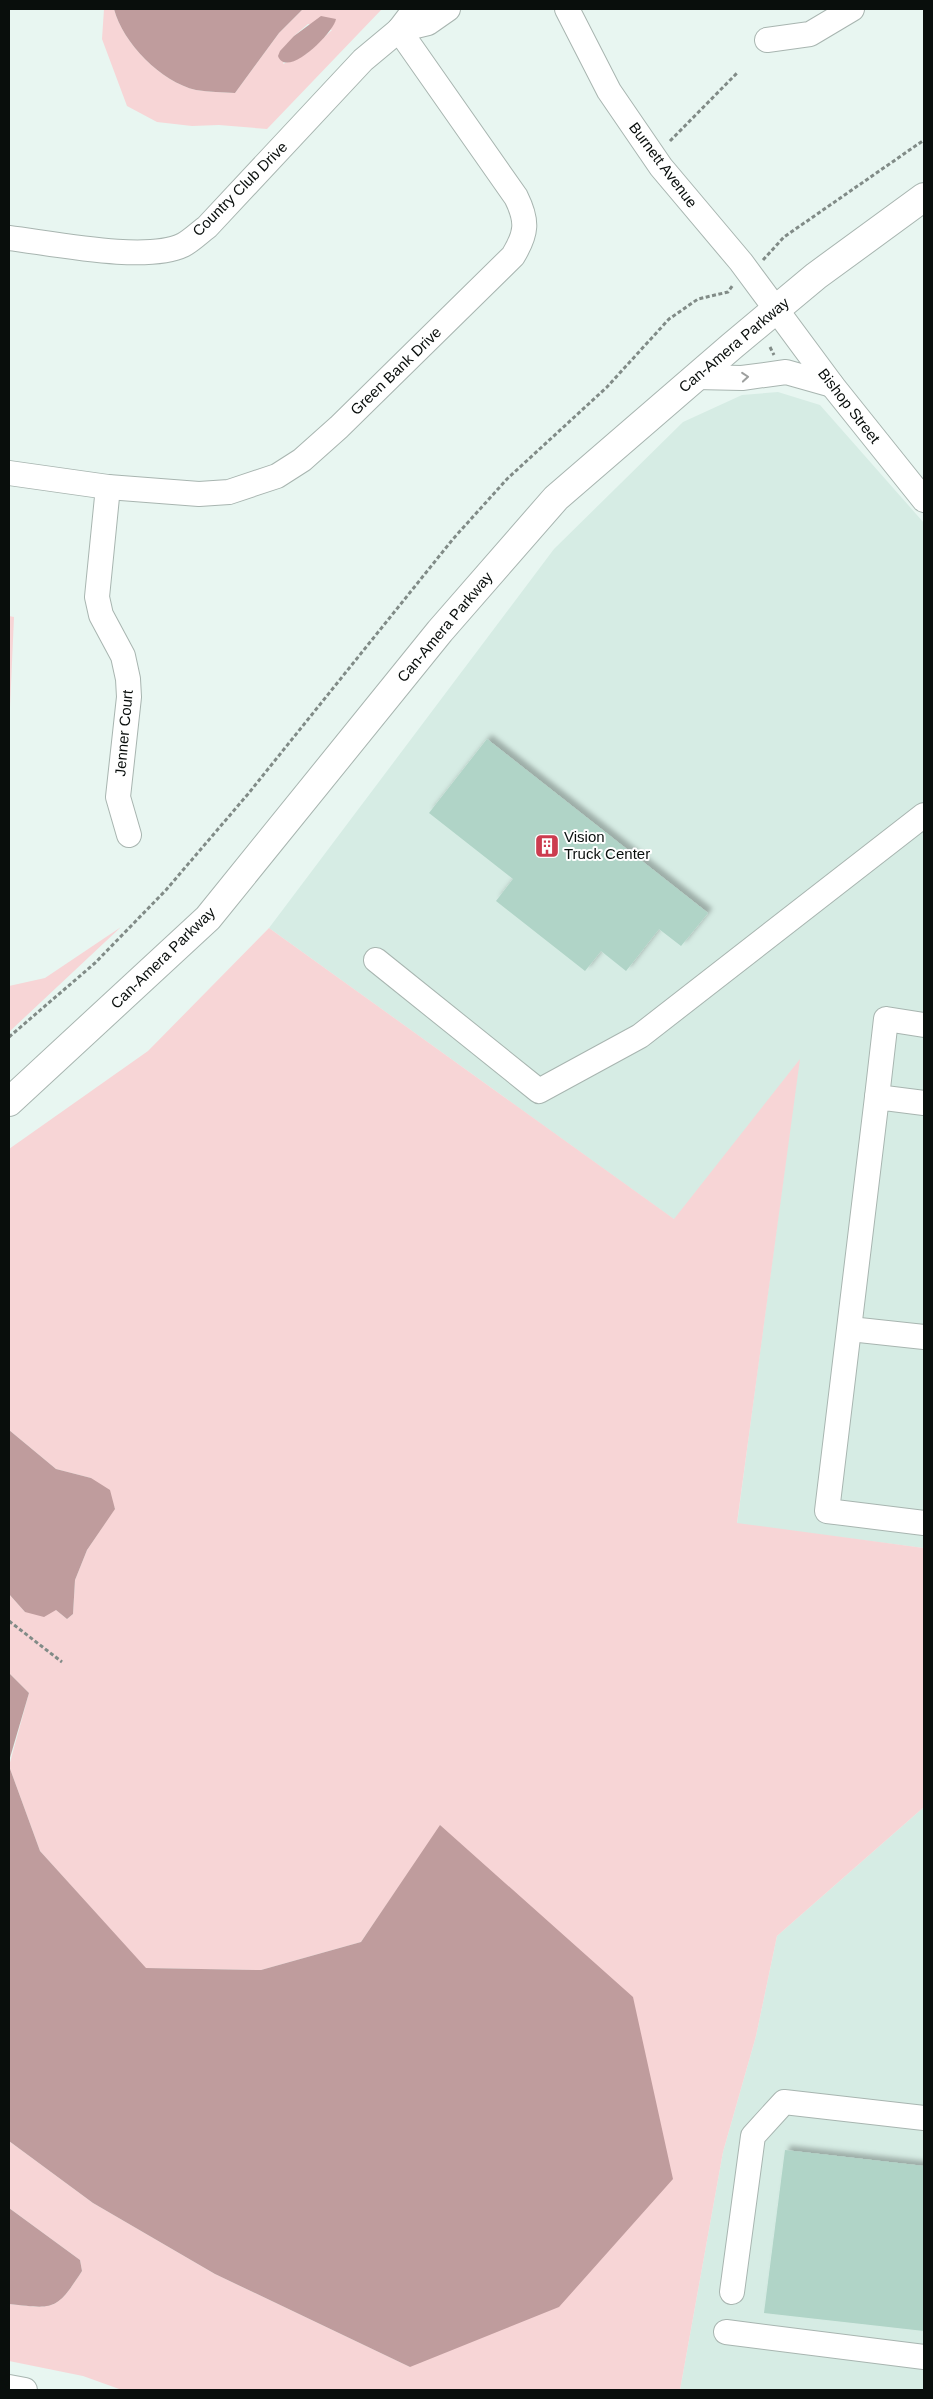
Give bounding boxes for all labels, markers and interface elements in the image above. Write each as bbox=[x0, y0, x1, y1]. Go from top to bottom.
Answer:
street label: Burnett Avenue bbox=[626, 119, 701, 211]
street label: Country Club Drive bbox=[189, 138, 290, 239]
street label: Can-Amera Parkway bbox=[675, 293, 793, 396]
street label: Green Bank Drive bbox=[347, 323, 444, 418]
street label: Bishop Street bbox=[815, 365, 884, 447]
one-way arrow bbox=[741, 372, 749, 383]
street label: Can-Amera Parkway bbox=[394, 568, 496, 685]
street label: Jenner Court bbox=[111, 688, 136, 777]
place label: Vision Truck Center bbox=[564, 828, 650, 862]
building icon: Vision Truck Center bbox=[534, 833, 560, 859]
street label: Can-Amera Parkway bbox=[107, 903, 219, 1012]

